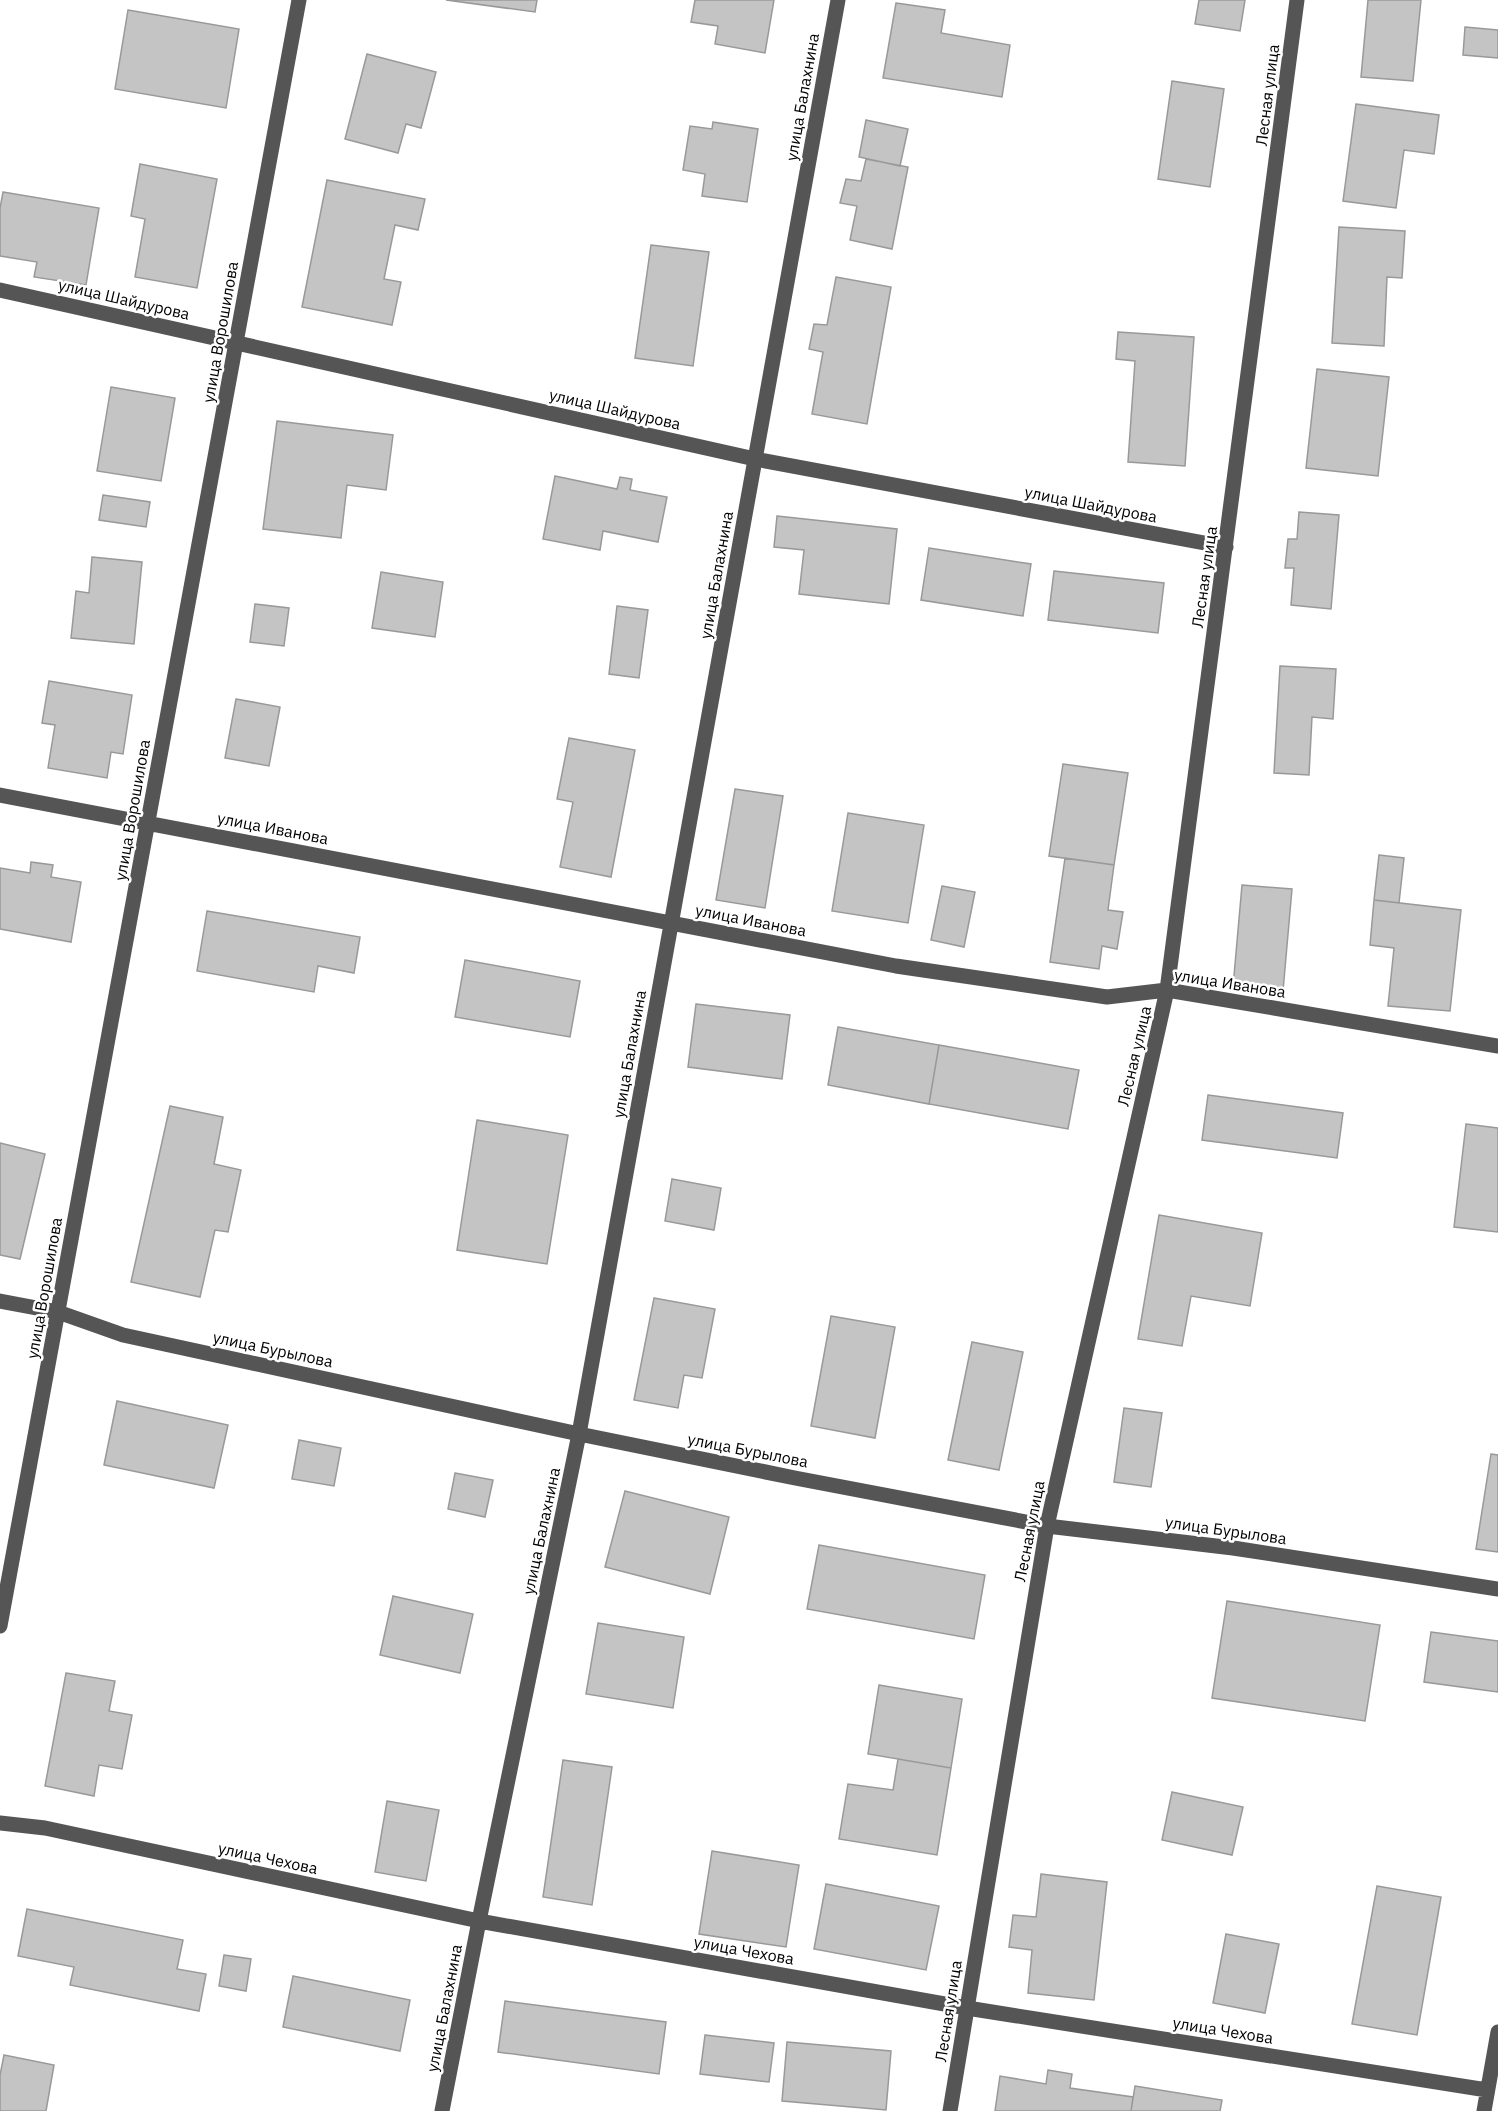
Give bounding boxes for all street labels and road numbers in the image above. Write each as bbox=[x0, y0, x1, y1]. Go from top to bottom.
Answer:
street label: улица Балахнина bbox=[781, 31, 823, 163]
street label: Лесная улица bbox=[1251, 43, 1283, 147]
street label: улица Ворошилова bbox=[198, 259, 242, 404]
street label: улица Шайдурова bbox=[56, 274, 192, 324]
street label: улица Шайдурова bbox=[547, 384, 683, 434]
street label: улица Шайдурова bbox=[1023, 481, 1159, 527]
street label: улица Балахнина bbox=[695, 509, 737, 641]
street label: Лесная улица bbox=[1187, 524, 1221, 629]
street label: улица Ворошилова bbox=[110, 737, 154, 882]
street label: улица Иванова bbox=[216, 807, 331, 849]
street label: улица Иванова bbox=[694, 899, 809, 941]
street label: улица Иванова bbox=[1173, 964, 1288, 1002]
street label: улица Балахнина bbox=[608, 988, 650, 1120]
street label: Лесная улица bbox=[1113, 1003, 1155, 1108]
street label: улица Ворошилова bbox=[22, 1215, 66, 1360]
street label: улица Бурылова bbox=[211, 1326, 335, 1372]
street label: улица Бурылова bbox=[686, 1429, 810, 1472]
street label: улица Балахнина bbox=[518, 1465, 564, 1596]
street label: Лесная улица bbox=[1009, 1478, 1049, 1583]
street label: улица Бурылова bbox=[1164, 1512, 1288, 1548]
street label: улица Чехова bbox=[216, 1838, 320, 1878]
street label: улица Чехова bbox=[692, 1931, 796, 1969]
street label: улица Балахнина bbox=[422, 1942, 466, 2073]
street label: Лесная улица bbox=[930, 1958, 966, 2063]
street label: улица Чехова bbox=[1171, 2012, 1275, 2048]

